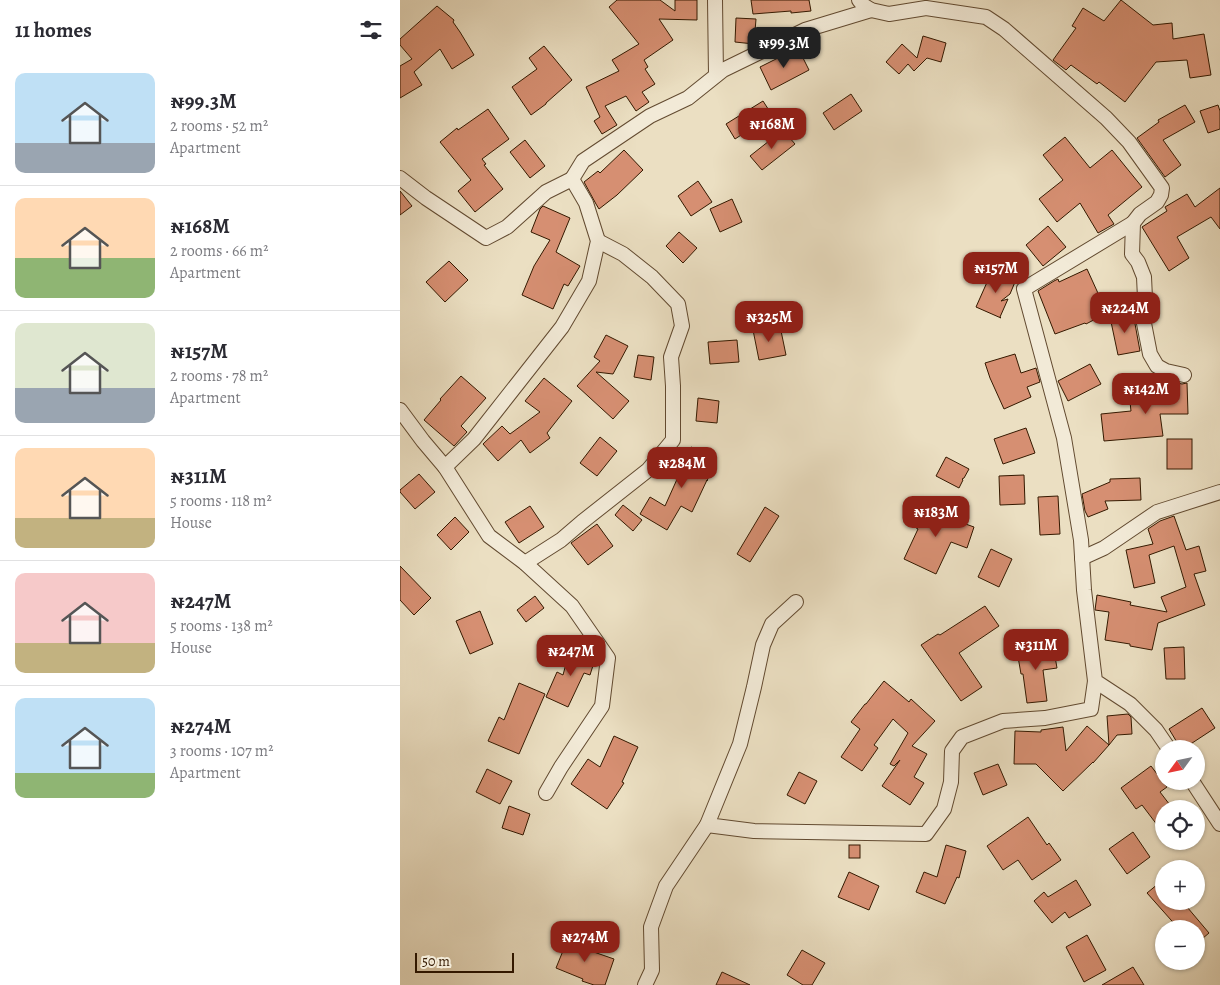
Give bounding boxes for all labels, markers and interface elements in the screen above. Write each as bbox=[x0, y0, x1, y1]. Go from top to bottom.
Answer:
text: 11 homes bbox=[15, 16, 92, 44]
icon: filters bbox=[357, 16, 385, 44]
pin: ₦99.3M bbox=[743, 27, 825, 69]
text: ₦99.3M bbox=[759, 32, 809, 54]
text: ₦99.3M bbox=[170, 87, 237, 115]
icon: home bbox=[55, 93, 115, 153]
pin: ₦168M bbox=[737, 108, 807, 150]
text: ₦168M bbox=[749, 113, 795, 135]
text: 2 rooms · 52 m² bbox=[170, 115, 268, 137]
text: Apartment bbox=[170, 137, 241, 159]
text: ₦168M bbox=[170, 212, 230, 240]
icon: home bbox=[55, 218, 115, 278]
text: 2 rooms · 66 m² bbox=[170, 240, 268, 262]
pin: ₦157M bbox=[961, 252, 1031, 294]
text: ₦157M bbox=[974, 257, 1018, 279]
text: Apartment bbox=[170, 262, 241, 284]
pin: ₦224M bbox=[1090, 292, 1160, 334]
text: ₦224M bbox=[1101, 297, 1149, 319]
pin: ₦325M bbox=[734, 300, 804, 343]
text: ₦325M bbox=[746, 306, 792, 328]
text: ₦157M bbox=[170, 337, 228, 365]
icon: home bbox=[55, 343, 115, 403]
text: 2 rooms · 78 m² bbox=[170, 365, 268, 387]
pin: ₦142M bbox=[1111, 372, 1181, 415]
text: ₦142M bbox=[1123, 378, 1169, 400]
text: Apartment bbox=[170, 387, 241, 409]
pin: ₦284M bbox=[647, 446, 717, 489]
text: ₦284M bbox=[658, 452, 706, 474]
text: ₦311M bbox=[170, 462, 227, 490]
icon: home bbox=[55, 468, 115, 528]
text: 5 rooms · 118 m² bbox=[170, 490, 272, 512]
pin: ₦183M bbox=[901, 496, 971, 538]
text: ₦183M bbox=[913, 501, 959, 523]
text: House bbox=[170, 512, 212, 534]
text: ₦247M bbox=[170, 587, 231, 615]
icon: home bbox=[55, 593, 115, 653]
text: 5 rooms · 138 m² bbox=[170, 615, 273, 637]
pin: ₦311M bbox=[1001, 628, 1071, 671]
pin: ₦247M bbox=[536, 634, 606, 677]
text: ₦311M bbox=[1014, 634, 1058, 656]
text: House bbox=[170, 637, 212, 659]
text: ₦247M bbox=[548, 640, 594, 662]
text: ₦274M bbox=[170, 712, 231, 740]
icon: home bbox=[55, 718, 115, 778]
text: 3 rooms · 107 m² bbox=[170, 740, 273, 762]
north arrow bbox=[1155, 740, 1205, 790]
map controls bbox=[1155, 740, 1205, 970]
text: Apartment bbox=[170, 762, 241, 784]
button: locate bbox=[1155, 800, 1205, 850]
button: + bbox=[1155, 860, 1205, 910]
pin: ₦274M bbox=[550, 920, 620, 963]
button: − bbox=[1155, 920, 1205, 970]
text: ₦274M bbox=[562, 926, 608, 948]
scale bar bbox=[415, 950, 514, 973]
text: 50 m bbox=[422, 952, 450, 971]

